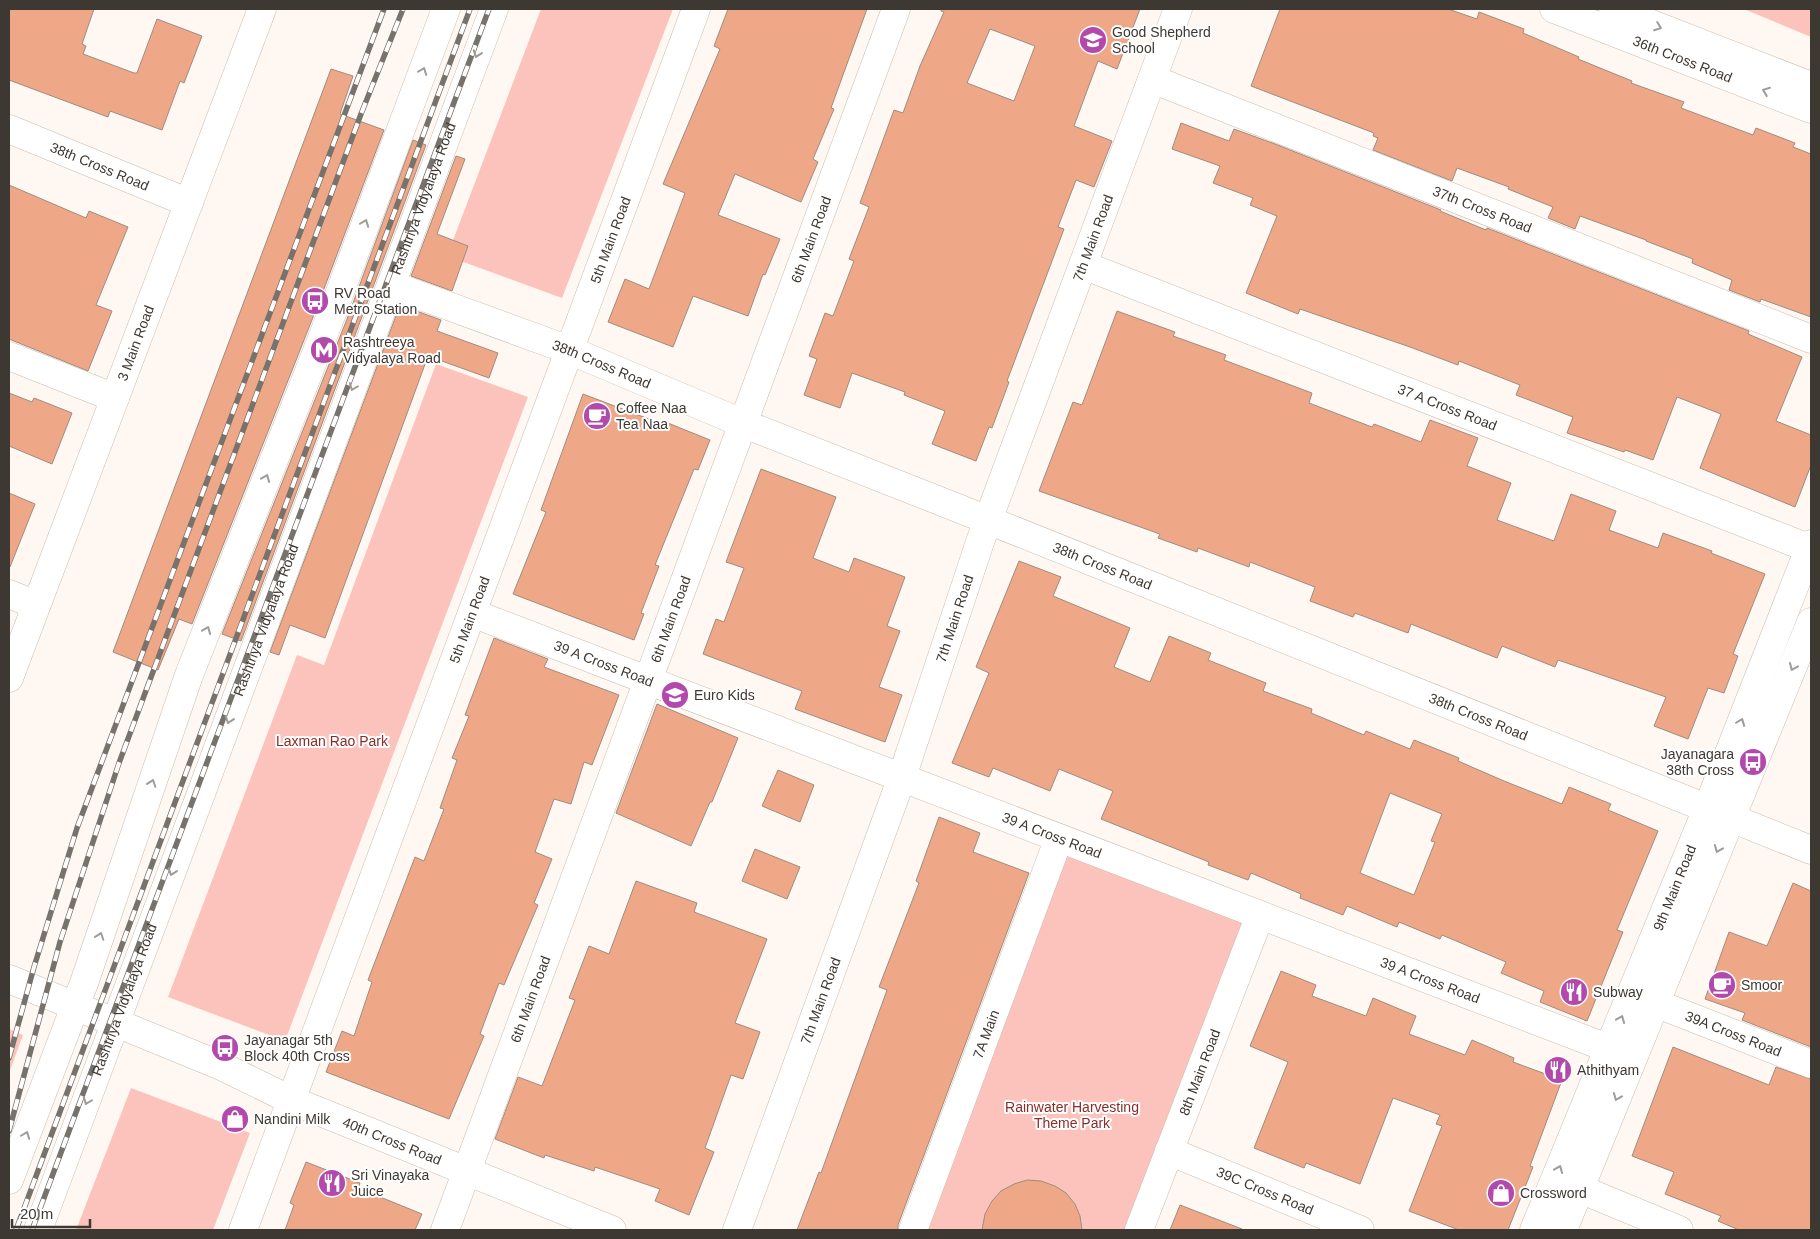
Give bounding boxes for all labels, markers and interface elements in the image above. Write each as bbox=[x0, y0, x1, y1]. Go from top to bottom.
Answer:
one-way arrow bbox=[1653, 20, 1662, 31]
place label: Good Shepherd School bbox=[1112, 24, 1211, 56]
school or university icon: Good Shepherd School bbox=[1078, 25, 1108, 55]
street label: 36th Cross Road bbox=[1631, 33, 1735, 86]
one-way arrow bbox=[473, 50, 483, 58]
one-way arrow bbox=[417, 68, 427, 76]
one-way arrow bbox=[1762, 87, 1771, 97]
street label: Rashtriya Vidyalaya Road bbox=[388, 120, 459, 277]
street label: 38th Cross Road bbox=[48, 139, 151, 194]
street label: 37th Cross Road bbox=[1430, 183, 1534, 236]
street label: 7th Main Road bbox=[1069, 192, 1116, 284]
street label: 5th Main Road bbox=[587, 194, 634, 285]
street label: 6th Main Road bbox=[788, 194, 834, 285]
one-way arrow bbox=[359, 220, 369, 228]
place label: RV Road Metro Station bbox=[334, 285, 417, 317]
bus stop icon: RV Road Metro Station bbox=[300, 286, 330, 316]
street label: 3 Main Road bbox=[114, 303, 157, 383]
place label: Rashtreeya Vidyalaya Road bbox=[343, 334, 441, 366]
metro station icon: Rashtreeya Vidyalaya Road bbox=[309, 335, 339, 365]
street label: 38th Cross Road bbox=[550, 337, 653, 392]
street label: 37 A Cross Road bbox=[1395, 381, 1499, 434]
one-way arrow bbox=[349, 382, 359, 391]
place label: Coffee Naa Tea Naa bbox=[616, 400, 687, 432]
cafe icon: Coffee Naa Tea Naa bbox=[582, 401, 612, 431]
one-way arrow bbox=[261, 475, 271, 483]
street label: 38th Cross Road bbox=[1051, 539, 1154, 593]
street label: Rashtriya Vidyalaya Road bbox=[230, 542, 301, 698]
street label: 7th Main Road bbox=[933, 573, 977, 664]
street label: 5th Main Road bbox=[446, 574, 493, 665]
street label: 6th Main Road bbox=[647, 574, 694, 665]
one-way arrow bbox=[201, 626, 211, 634]
street label: 39 A Cross Road bbox=[552, 637, 656, 690]
one-way arrow bbox=[1788, 662, 1799, 671]
school or university icon: Euro Kids bbox=[660, 680, 690, 710]
place label: Euro Kids bbox=[694, 687, 755, 703]
street label: 38th Cross Road bbox=[1427, 690, 1530, 744]
one-way arrow bbox=[225, 715, 235, 723]
one-way arrow bbox=[1735, 718, 1745, 727]
park label: Laxman Rao Park bbox=[276, 733, 389, 749]
place label: Jayanagara 38th Cross bbox=[1661, 746, 1734, 778]
bus stop icon: Jayanagara 38th Cross bbox=[1738, 747, 1768, 777]
one-way arrow bbox=[146, 779, 156, 787]
street label: 39 A Cross Road bbox=[1000, 809, 1104, 861]
street label: 9th Main Road bbox=[1650, 843, 1699, 933]
one-way arrow bbox=[1713, 844, 1724, 853]
one-way arrow bbox=[168, 867, 178, 876]
street label: Rashtriya Vidyalaya Road bbox=[88, 921, 160, 1078]
one-way arrow bbox=[94, 933, 104, 941]
street label: 6th Main Road bbox=[507, 954, 554, 1045]
street label: 39 A Cross Road bbox=[1378, 954, 1482, 1006]
street label: 7th Main Road bbox=[797, 955, 844, 1046]
cafe icon: Smoor bbox=[1707, 970, 1737, 1000]
restaurant icon: Subway bbox=[1559, 977, 1589, 1007]
place label: Smoor bbox=[1741, 977, 1783, 993]
place label: Subway bbox=[1593, 984, 1643, 1000]
street label: 7A Main bbox=[970, 1008, 1002, 1061]
street label: 39A Cross Road bbox=[1683, 1008, 1784, 1060]
one-way arrow bbox=[1615, 1015, 1626, 1024]
street label: 8th Main Road bbox=[1176, 1027, 1223, 1118]
place label: Jayanagar 5th Block 40th Cross bbox=[244, 1032, 350, 1064]
bus stop icon: Jayanagar 5th Block 40th Cross bbox=[210, 1033, 240, 1063]
restaurant icon: Athithyam bbox=[1543, 1055, 1573, 1085]
place label: Athithyam bbox=[1577, 1062, 1639, 1078]
one-way arrow bbox=[1613, 1092, 1623, 1101]
one-way arrow bbox=[83, 1096, 93, 1105]
park label: Rainwater Harvesting Theme Park bbox=[1005, 1099, 1139, 1131]
shop icon: Nandini Milk bbox=[220, 1104, 250, 1134]
place label: Nandini Milk bbox=[254, 1111, 331, 1127]
street label: 40th Cross Road bbox=[340, 1114, 444, 1168]
one-way arrow bbox=[20, 1131, 30, 1140]
street label: 39C Cross Road bbox=[1214, 1164, 1316, 1218]
one-way arrow bbox=[1553, 1165, 1564, 1174]
place label: Sri Vinayaka Juice bbox=[351, 1167, 430, 1199]
restaurant icon: Sri Vinayaka Juice bbox=[317, 1168, 347, 1198]
shop icon: Crossword bbox=[1486, 1178, 1516, 1208]
place label: Crossword bbox=[1520, 1185, 1587, 1201]
scale bar bbox=[12, 1196, 90, 1228]
text: 20 m bbox=[20, 1205, 53, 1222]

